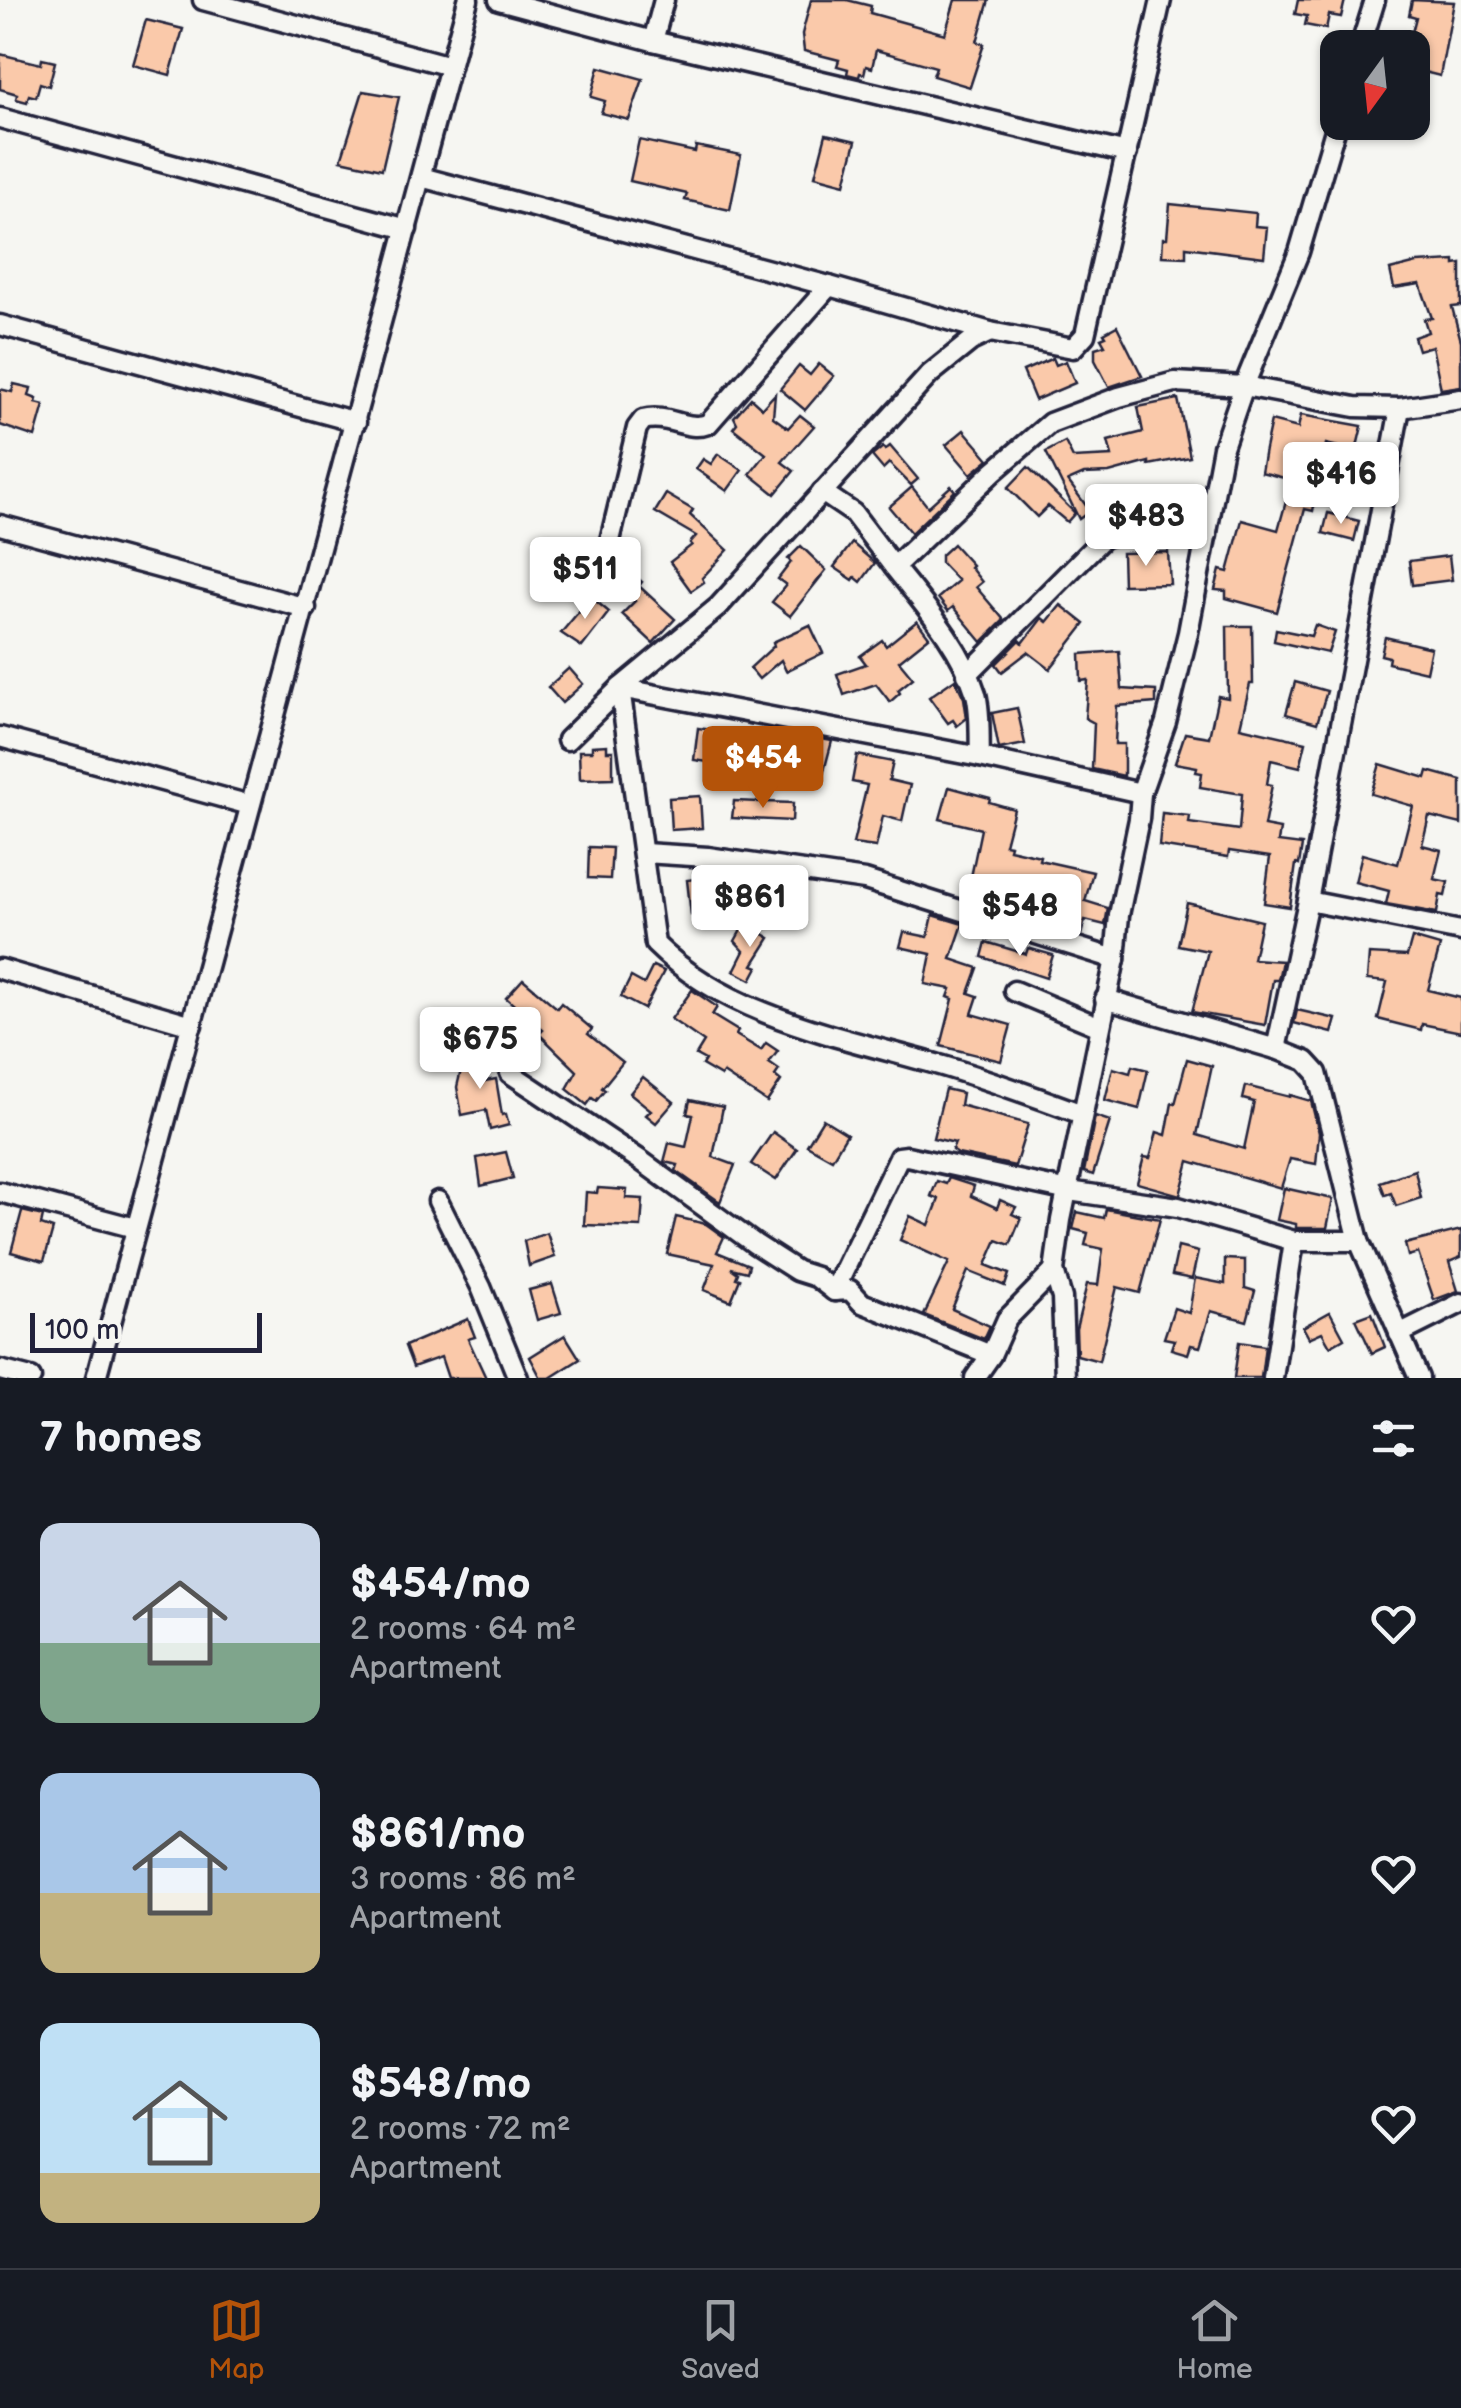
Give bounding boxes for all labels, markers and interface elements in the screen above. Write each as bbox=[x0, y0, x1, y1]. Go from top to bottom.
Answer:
north arrow bbox=[1320, 30, 1430, 140]
map controls bbox=[1320, 30, 1430, 140]
pin: $416 bbox=[1282, 442, 1400, 527]
text: $416 bbox=[1305, 455, 1377, 494]
pin: $483 bbox=[1087, 484, 1205, 569]
text: $483 bbox=[1107, 497, 1185, 536]
pin: $511 bbox=[526, 537, 644, 622]
text: $511 bbox=[552, 550, 618, 589]
pin: $454 bbox=[704, 726, 822, 811]
text: $454 bbox=[724, 739, 802, 778]
pin: $861 bbox=[691, 865, 809, 950]
pin: $548 bbox=[961, 874, 1079, 959]
text: $861 bbox=[713, 878, 787, 917]
text: $548 bbox=[981, 887, 1059, 926]
pin: $675 bbox=[421, 1007, 539, 1092]
text: $675 bbox=[442, 1020, 518, 1059]
scale bar bbox=[30, 1308, 262, 1352]
text: 100 m bbox=[45, 1314, 119, 1347]
icon: filters bbox=[1366, 1411, 1421, 1466]
text: 7 homes bbox=[40, 1413, 202, 1464]
text: $454/mo bbox=[350, 1559, 531, 1610]
icon: home bbox=[120, 1563, 240, 1683]
icon: heart bbox=[1366, 1596, 1421, 1651]
text: 2 rooms · 64 m² bbox=[350, 1610, 576, 1649]
text: Apartment bbox=[350, 1649, 501, 1688]
text: $861/mo bbox=[350, 1809, 525, 1860]
icon: home bbox=[120, 1813, 240, 1933]
icon: heart bbox=[1366, 1846, 1421, 1901]
text: 3 rooms · 86 m² bbox=[350, 1860, 576, 1899]
text: Apartment bbox=[350, 1899, 501, 1938]
text: $548/mo bbox=[350, 2059, 531, 2110]
icon: home bbox=[120, 2063, 240, 2183]
icon: heart bbox=[1366, 2096, 1421, 2151]
text: 2 rooms · 72 m² bbox=[350, 2110, 571, 2149]
text: Apartment bbox=[350, 2149, 501, 2188]
tab: Map bbox=[208, 2293, 265, 2386]
tab: Saved bbox=[681, 2293, 760, 2386]
tab: Home bbox=[1177, 2293, 1253, 2386]

